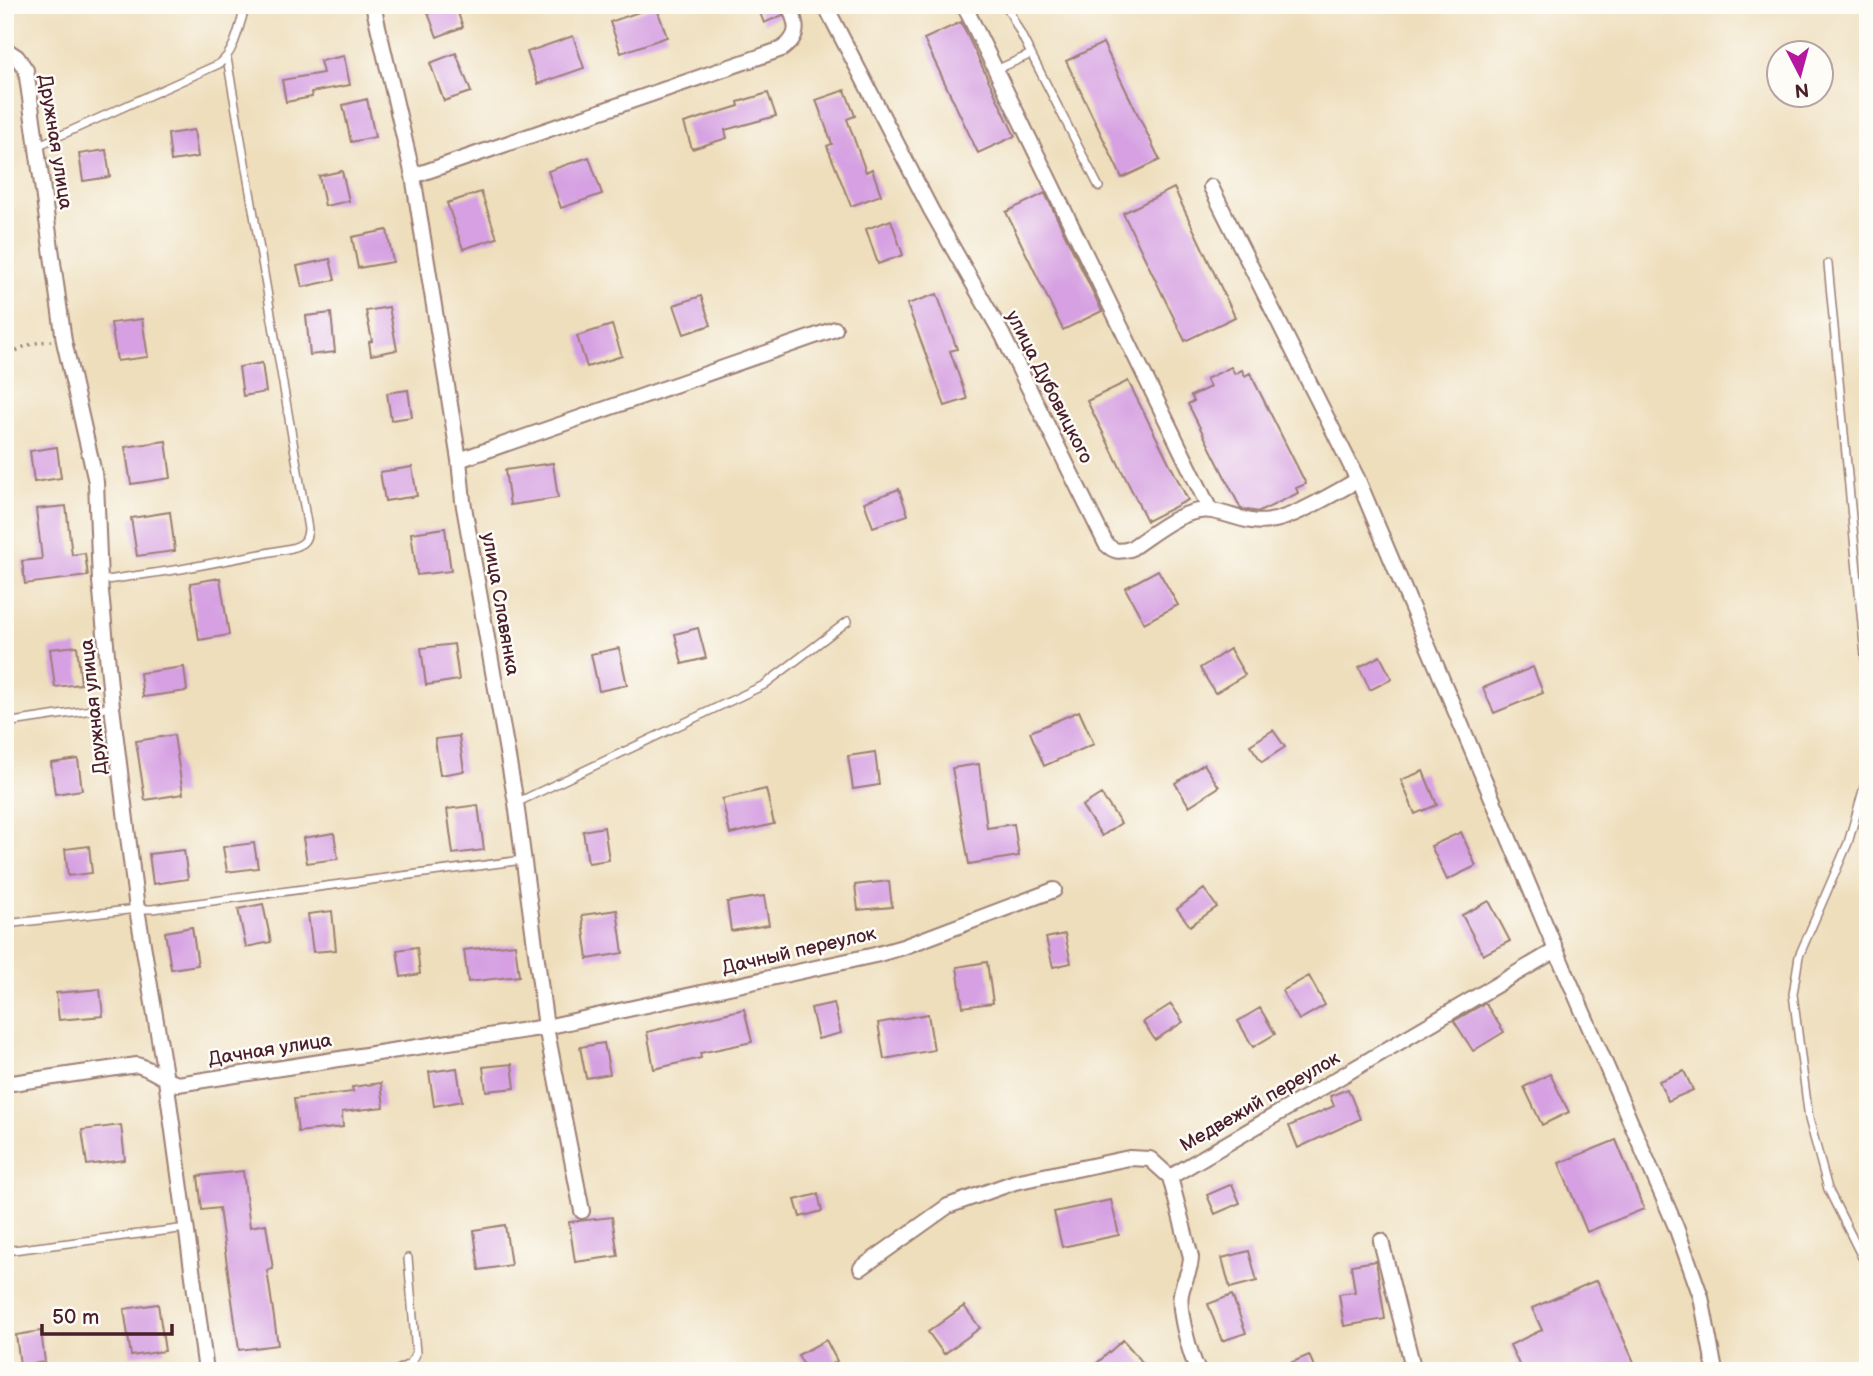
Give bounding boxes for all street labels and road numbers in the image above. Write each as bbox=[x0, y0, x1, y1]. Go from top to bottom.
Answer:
street label: Дружная улица bbox=[33, 73, 77, 211]
street label: улица Дубовицкого bbox=[1000, 307, 1098, 467]
street label: улица Славянка bbox=[476, 531, 524, 677]
street label: Дружная улица bbox=[75, 638, 113, 776]
street label: Дачный переулок bbox=[720, 922, 878, 980]
street label: Дачная улица bbox=[207, 1029, 333, 1071]
street label: Медвежий переулок bbox=[1176, 1047, 1344, 1157]

